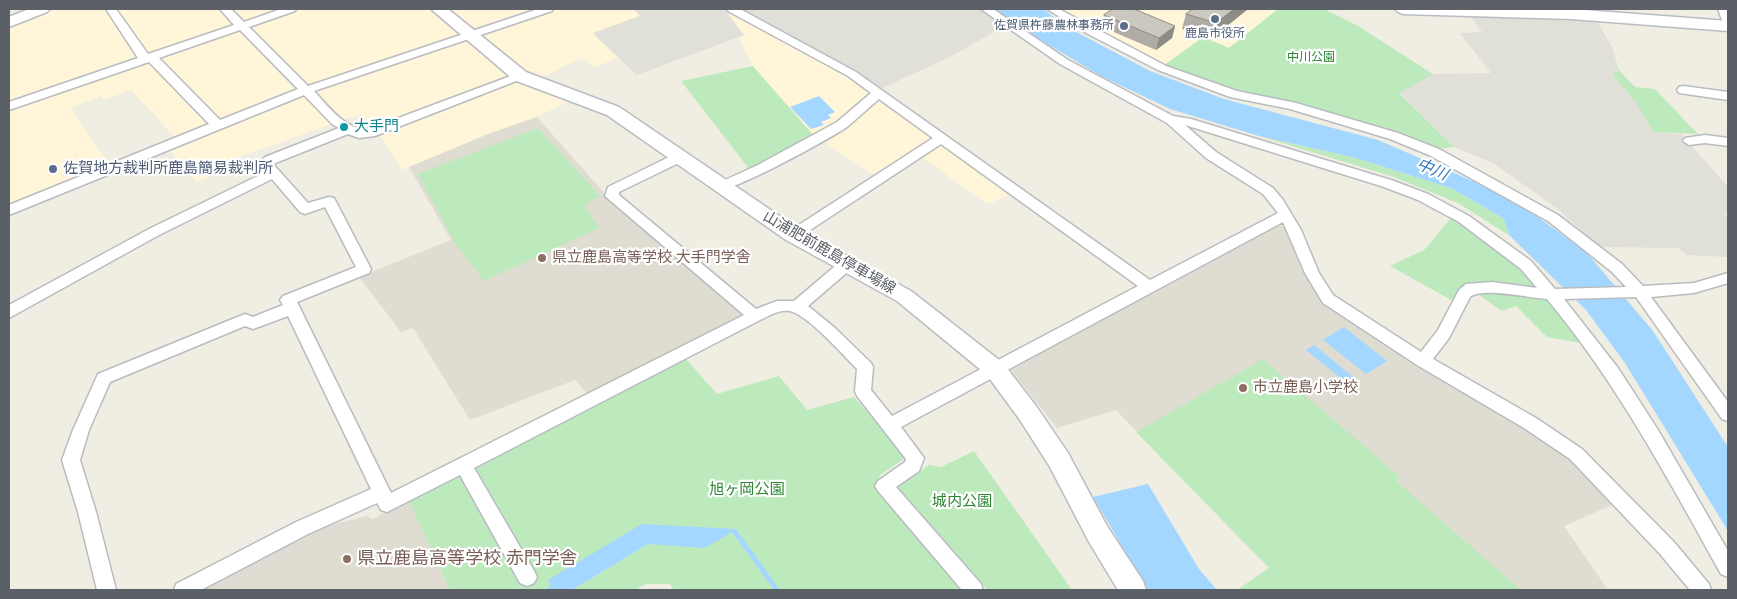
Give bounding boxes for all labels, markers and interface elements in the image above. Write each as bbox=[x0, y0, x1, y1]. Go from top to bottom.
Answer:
marker: 鹿島市役所 bbox=[1209, 13, 1221, 25]
place label: 佐賀県杵藤農林事務所 bbox=[994, 19, 1114, 33]
marker: 佐賀県杵藤農林事務所 bbox=[1118, 20, 1130, 32]
place label: 鹿島市役所 bbox=[1185, 27, 1245, 41]
park label: 中川公園 bbox=[1287, 51, 1335, 65]
place label: 大手門 bbox=[354, 118, 399, 136]
marker: 大手門 bbox=[338, 121, 350, 133]
water label: 中川 bbox=[1414, 155, 1450, 185]
place label: 佐賀地方裁判所鹿島簡易裁判所 bbox=[63, 160, 273, 178]
marker: 佐賀地方裁判所鹿島簡易裁判所 bbox=[47, 163, 59, 175]
street label: 山浦肥前鹿島停車場線 bbox=[760, 208, 898, 298]
place label: 県立鹿島高等学校 大手門学舎 bbox=[552, 249, 751, 267]
marker: 県立鹿島高等学校 大手門学舎 bbox=[536, 252, 548, 264]
place label: 市立鹿島小学校 bbox=[1253, 379, 1358, 397]
marker: 市立鹿島小学校 bbox=[1237, 382, 1249, 394]
park label: 旭ヶ岡公園 bbox=[710, 481, 784, 499]
park label: 城内公園 bbox=[932, 493, 992, 511]
place label: 県立鹿島高等学校 赤門学舎 bbox=[357, 548, 578, 570]
marker: 県立鹿島高等学校 赤門学舎 bbox=[341, 553, 353, 565]

